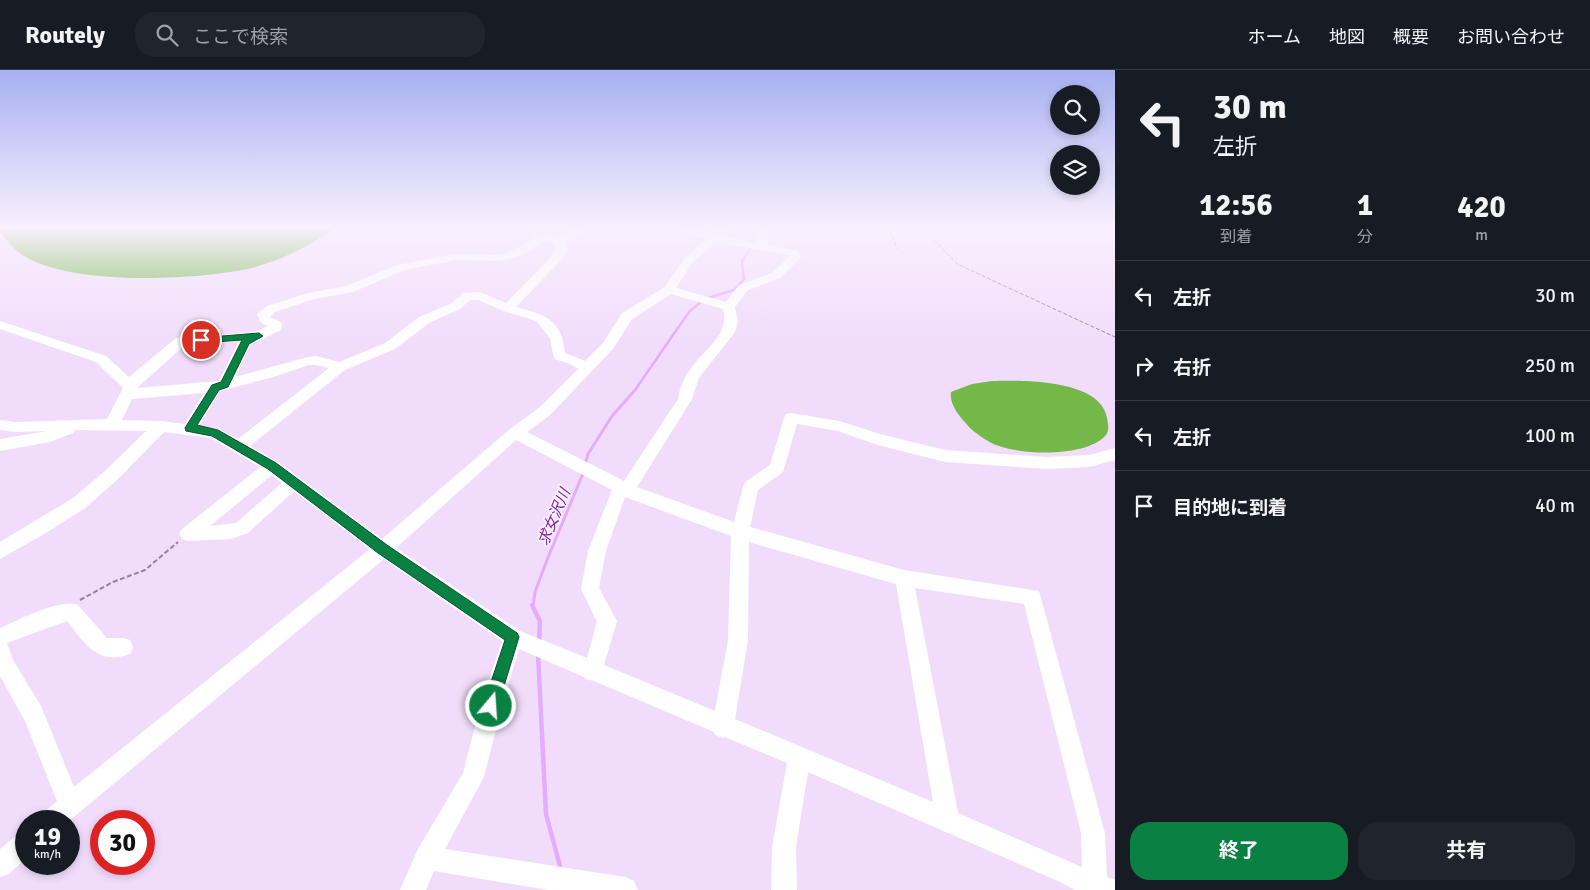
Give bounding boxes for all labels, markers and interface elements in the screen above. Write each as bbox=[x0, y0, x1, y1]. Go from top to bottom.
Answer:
search box bbox=[135, 12, 485, 57]
text: Routely bbox=[25, 20, 105, 50]
icon: search bbox=[153, 21, 181, 49]
text: ここで検索 bbox=[193, 25, 288, 49]
text: ホーム bbox=[1248, 26, 1301, 48]
text: 地図 bbox=[1329, 26, 1365, 48]
text: 概要 bbox=[1393, 26, 1429, 48]
text: お問い合わせ bbox=[1457, 26, 1565, 48]
map controls bbox=[1050, 85, 1100, 195]
button: search bbox=[1050, 85, 1100, 135]
text: 30 m bbox=[1213, 85, 1287, 128]
icon: left bbox=[1130, 90, 1195, 155]
text: 左折 bbox=[1213, 133, 1257, 160]
button: layers bbox=[1050, 145, 1100, 195]
text: 12:56 bbox=[1199, 187, 1273, 224]
text: 1 bbox=[1357, 187, 1373, 224]
text: 420 bbox=[1457, 189, 1506, 226]
text: m bbox=[1475, 225, 1488, 245]
text: 到着 bbox=[1220, 227, 1252, 247]
text: 分 bbox=[1357, 227, 1373, 247]
icon: left bbox=[1130, 282, 1158, 310]
text: 30 m bbox=[1535, 284, 1575, 308]
text: 左折 bbox=[1173, 286, 1211, 310]
pin bbox=[180, 319, 222, 361]
icon: arrive bbox=[187, 326, 215, 354]
icon: right bbox=[1130, 352, 1158, 380]
text: 250 m bbox=[1525, 354, 1575, 378]
text: 右折 bbox=[1173, 356, 1211, 380]
icon: left bbox=[1130, 422, 1158, 450]
text: 100 m bbox=[1525, 424, 1575, 448]
text: 左折 bbox=[1173, 426, 1211, 450]
water label: 求女沢川 bbox=[534, 484, 575, 548]
icon: arrive bbox=[1130, 492, 1158, 520]
text: 40 m bbox=[1535, 494, 1575, 518]
text: 目的地に到着 bbox=[1173, 496, 1287, 520]
position arrow bbox=[464, 679, 516, 731]
speed limit sign: 30 bbox=[90, 810, 155, 875]
text: 19 bbox=[34, 821, 61, 852]
button: 終了 bbox=[1130, 822, 1348, 880]
button: 共有 bbox=[1358, 822, 1575, 880]
text: km/h bbox=[34, 847, 61, 862]

